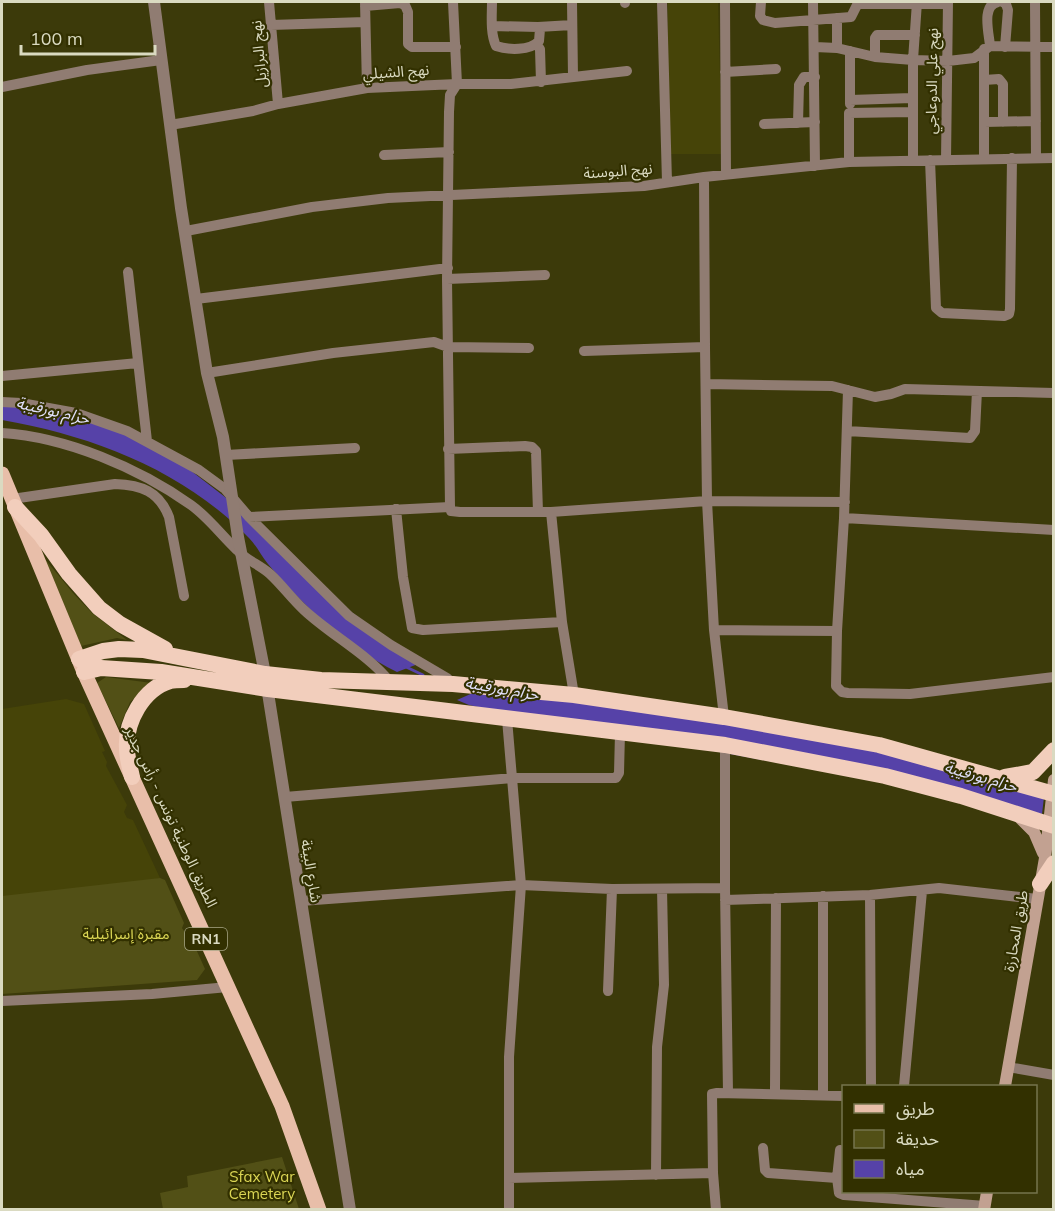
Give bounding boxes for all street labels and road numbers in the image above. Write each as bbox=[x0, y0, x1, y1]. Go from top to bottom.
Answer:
street label: نهج البرازيل bbox=[246, 19, 274, 89]
street label: نهج علي الدوعاجي bbox=[921, 28, 945, 134]
street label: نهج الشيلي bbox=[362, 60, 430, 86]
street label: نهج البوسنة bbox=[583, 159, 653, 185]
street label: الطريق الوطنية تونس - رأس جدير bbox=[120, 722, 222, 911]
street label: شارع البيئة bbox=[294, 838, 326, 905]
street label: طريق المحارزة bbox=[999, 889, 1033, 973]
road number: RN1 bbox=[185, 928, 227, 950]

